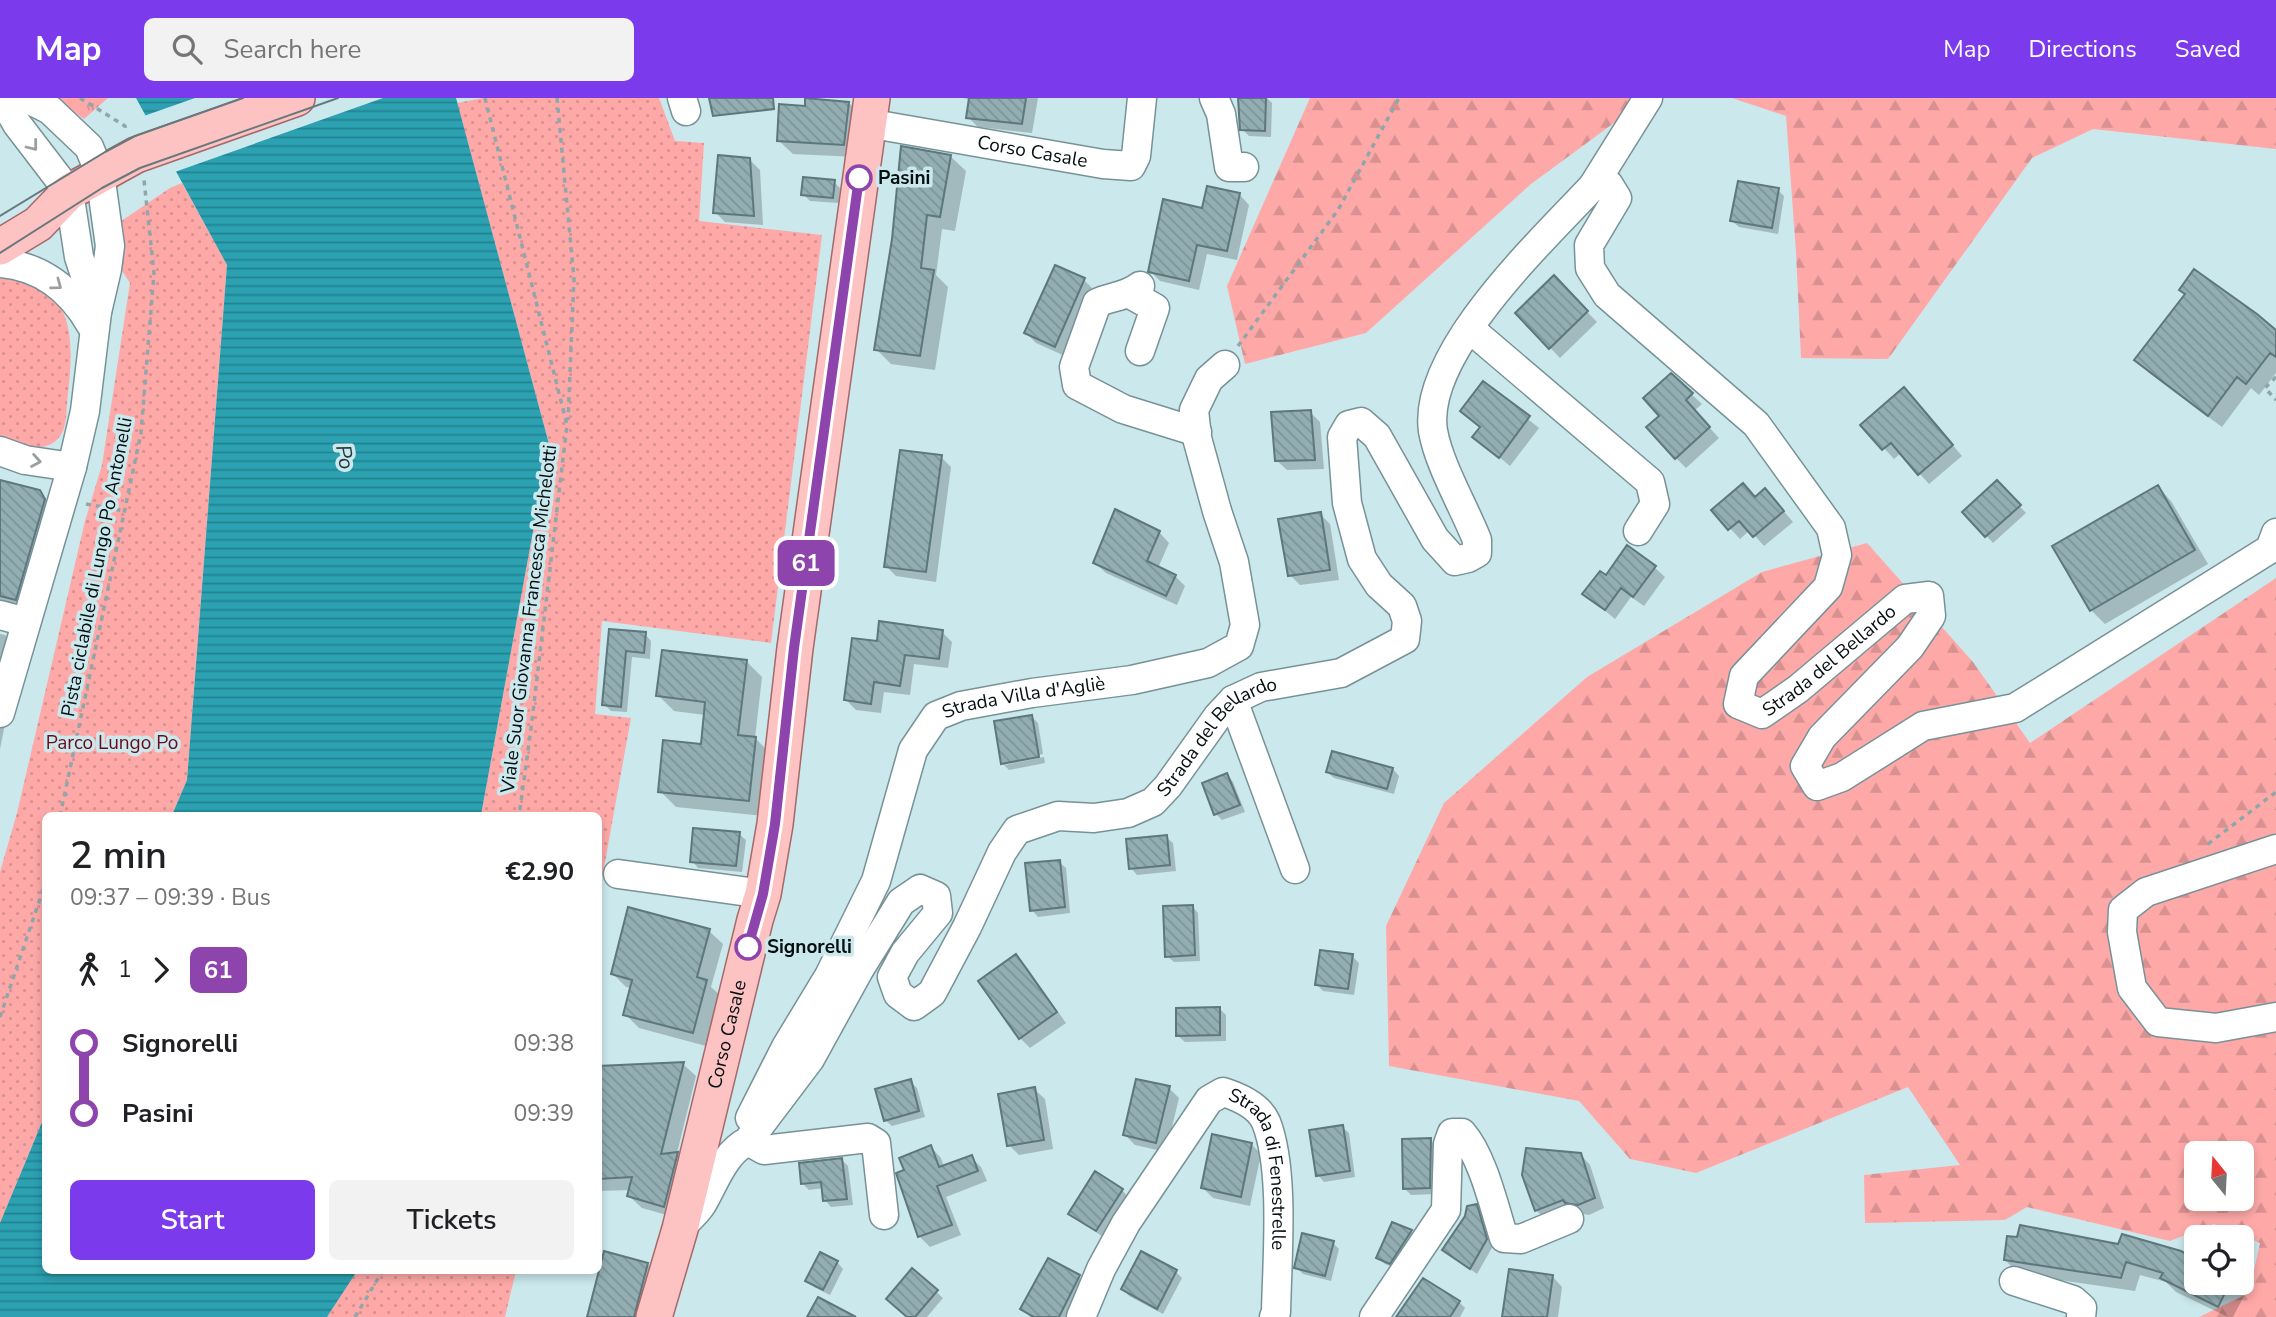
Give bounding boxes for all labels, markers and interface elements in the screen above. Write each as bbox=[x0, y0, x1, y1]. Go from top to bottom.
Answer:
search box bbox=[144, 18, 634, 81]
text: Map bbox=[35, 27, 102, 72]
icon: search bbox=[168, 30, 206, 68]
text: Search here bbox=[224, 32, 361, 67]
text: Map bbox=[1943, 33, 1990, 65]
text: Directions bbox=[2028, 33, 2137, 65]
text: Saved bbox=[2175, 33, 2241, 65]
street label: Corso Casale bbox=[975, 129, 1090, 174]
one-way arrow bbox=[25, 138, 38, 151]
marker: Pasini bbox=[846, 165, 872, 191]
place label: Pasini bbox=[878, 165, 930, 191]
one-way arrow bbox=[50, 276, 62, 289]
street label: Pista ciclabile di Lungo Po Antonelli bbox=[55, 415, 139, 719]
water label: Po bbox=[329, 443, 361, 471]
street label: Viale Suor Giovanna Francesca Michelotti bbox=[495, 443, 563, 796]
one-way arrow bbox=[30, 453, 42, 468]
line badge: 61 bbox=[774, 540, 838, 586]
text: 61 bbox=[792, 547, 820, 579]
street label: Strada del Bellardo bbox=[1757, 599, 1902, 723]
street label: Strada Villa d'Agliè bbox=[938, 671, 1107, 725]
street label: Strada del Bellardo bbox=[1151, 671, 1279, 803]
park label: Parco Lungo Po bbox=[46, 730, 178, 756]
text: 2 min bbox=[70, 830, 167, 881]
text: €2.90 bbox=[505, 854, 574, 889]
text: 09:37 – 09:39 · Bus bbox=[70, 882, 271, 913]
marker: Signorelli bbox=[735, 934, 761, 960]
place label: Signorelli bbox=[767, 934, 852, 960]
icon: walk bbox=[70, 951, 108, 989]
icon: forward bbox=[142, 951, 180, 989]
text: 1 bbox=[118, 954, 132, 985]
text: 61 bbox=[204, 954, 233, 986]
street label: Corso Casale bbox=[701, 977, 753, 1092]
text: Signorelli bbox=[122, 1026, 238, 1061]
text: 09:38 bbox=[514, 1028, 574, 1059]
street label: Strada di Fenestrelle bbox=[1225, 1082, 1292, 1251]
text: Pasini bbox=[122, 1096, 194, 1131]
text: 09:39 bbox=[514, 1098, 574, 1129]
north arrow bbox=[2184, 1141, 2254, 1211]
map controls bbox=[2184, 1141, 2254, 1295]
button: Start bbox=[70, 1180, 315, 1260]
button: Tickets bbox=[329, 1180, 574, 1260]
button: locate bbox=[2184, 1225, 2254, 1295]

